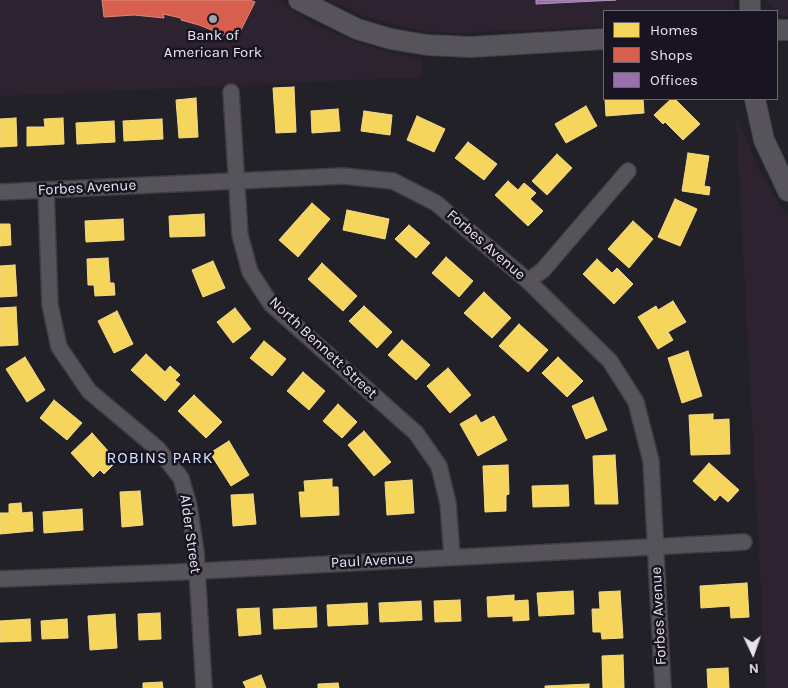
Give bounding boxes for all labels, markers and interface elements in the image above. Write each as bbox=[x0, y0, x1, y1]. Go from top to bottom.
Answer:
legend bbox=[603, 10, 778, 100]
marker: Bank of American Fork bbox=[207, 13, 219, 25]
text: Homes bbox=[650, 21, 698, 39]
place label: Bank of American Fork bbox=[164, 27, 262, 62]
text: Shops bbox=[650, 46, 693, 64]
text: Offices bbox=[650, 71, 698, 89]
street label: Forbes Avenue bbox=[37, 176, 137, 200]
street label: Forbes Avenue bbox=[443, 206, 529, 284]
street label: North Bennett Street bbox=[265, 293, 381, 403]
district label: ROBINS PARK bbox=[105, 448, 215, 468]
street label: Alder Street bbox=[176, 493, 204, 575]
street label: Paul Avenue bbox=[330, 550, 414, 572]
street label: Forbes Avenue bbox=[647, 566, 671, 666]
north arrow bbox=[728, 628, 778, 678]
text: N bbox=[748, 660, 759, 677]

